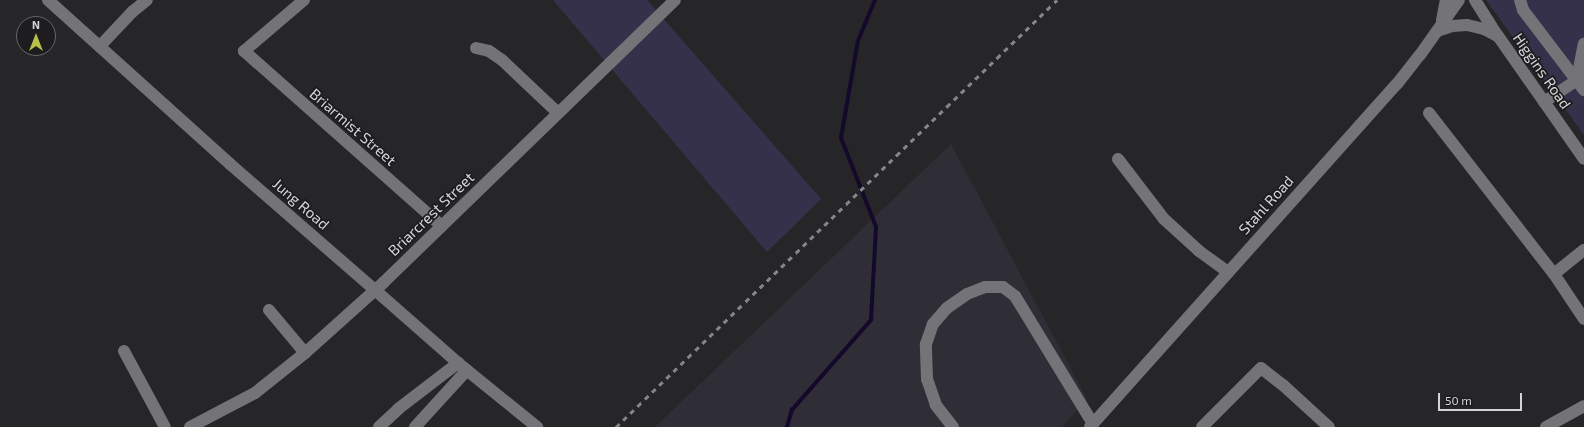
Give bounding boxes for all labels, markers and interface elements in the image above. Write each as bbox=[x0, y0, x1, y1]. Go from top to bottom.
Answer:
north arrow bbox=[16, 16, 56, 56]
text: N bbox=[32, 18, 40, 31]
street label: Higgins Road bbox=[1509, 30, 1575, 112]
street label: Briarmist Street bbox=[306, 85, 400, 169]
street label: Briarcrest Street bbox=[384, 168, 478, 260]
street label: Stahl Road bbox=[1235, 172, 1297, 238]
street label: Jung Road bbox=[269, 175, 333, 233]
scale bar bbox=[1440, 385, 1524, 411]
text: 50 m bbox=[1445, 393, 1472, 407]

